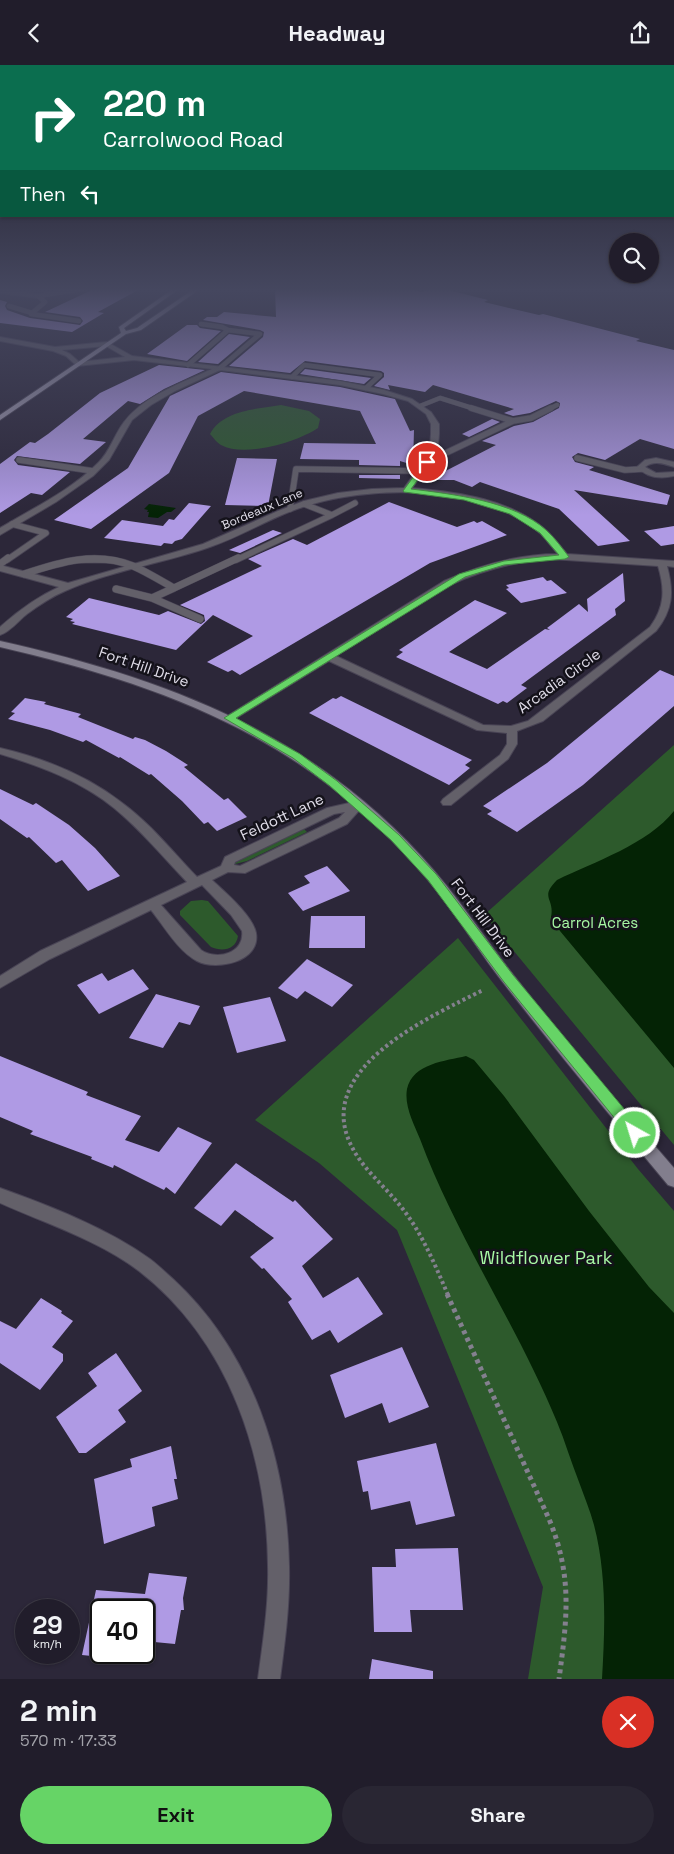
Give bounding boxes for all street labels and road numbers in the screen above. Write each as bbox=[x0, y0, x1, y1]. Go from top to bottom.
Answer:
street label: Bordeaux Lane bbox=[219, 485, 305, 533]
street label: Fort Hill Drive bbox=[96, 642, 192, 691]
street label: Arcadia Circle bbox=[513, 644, 604, 717]
street label: Feldott Lane bbox=[237, 789, 327, 844]
street label: Fort Hill Drive bbox=[447, 874, 519, 961]

